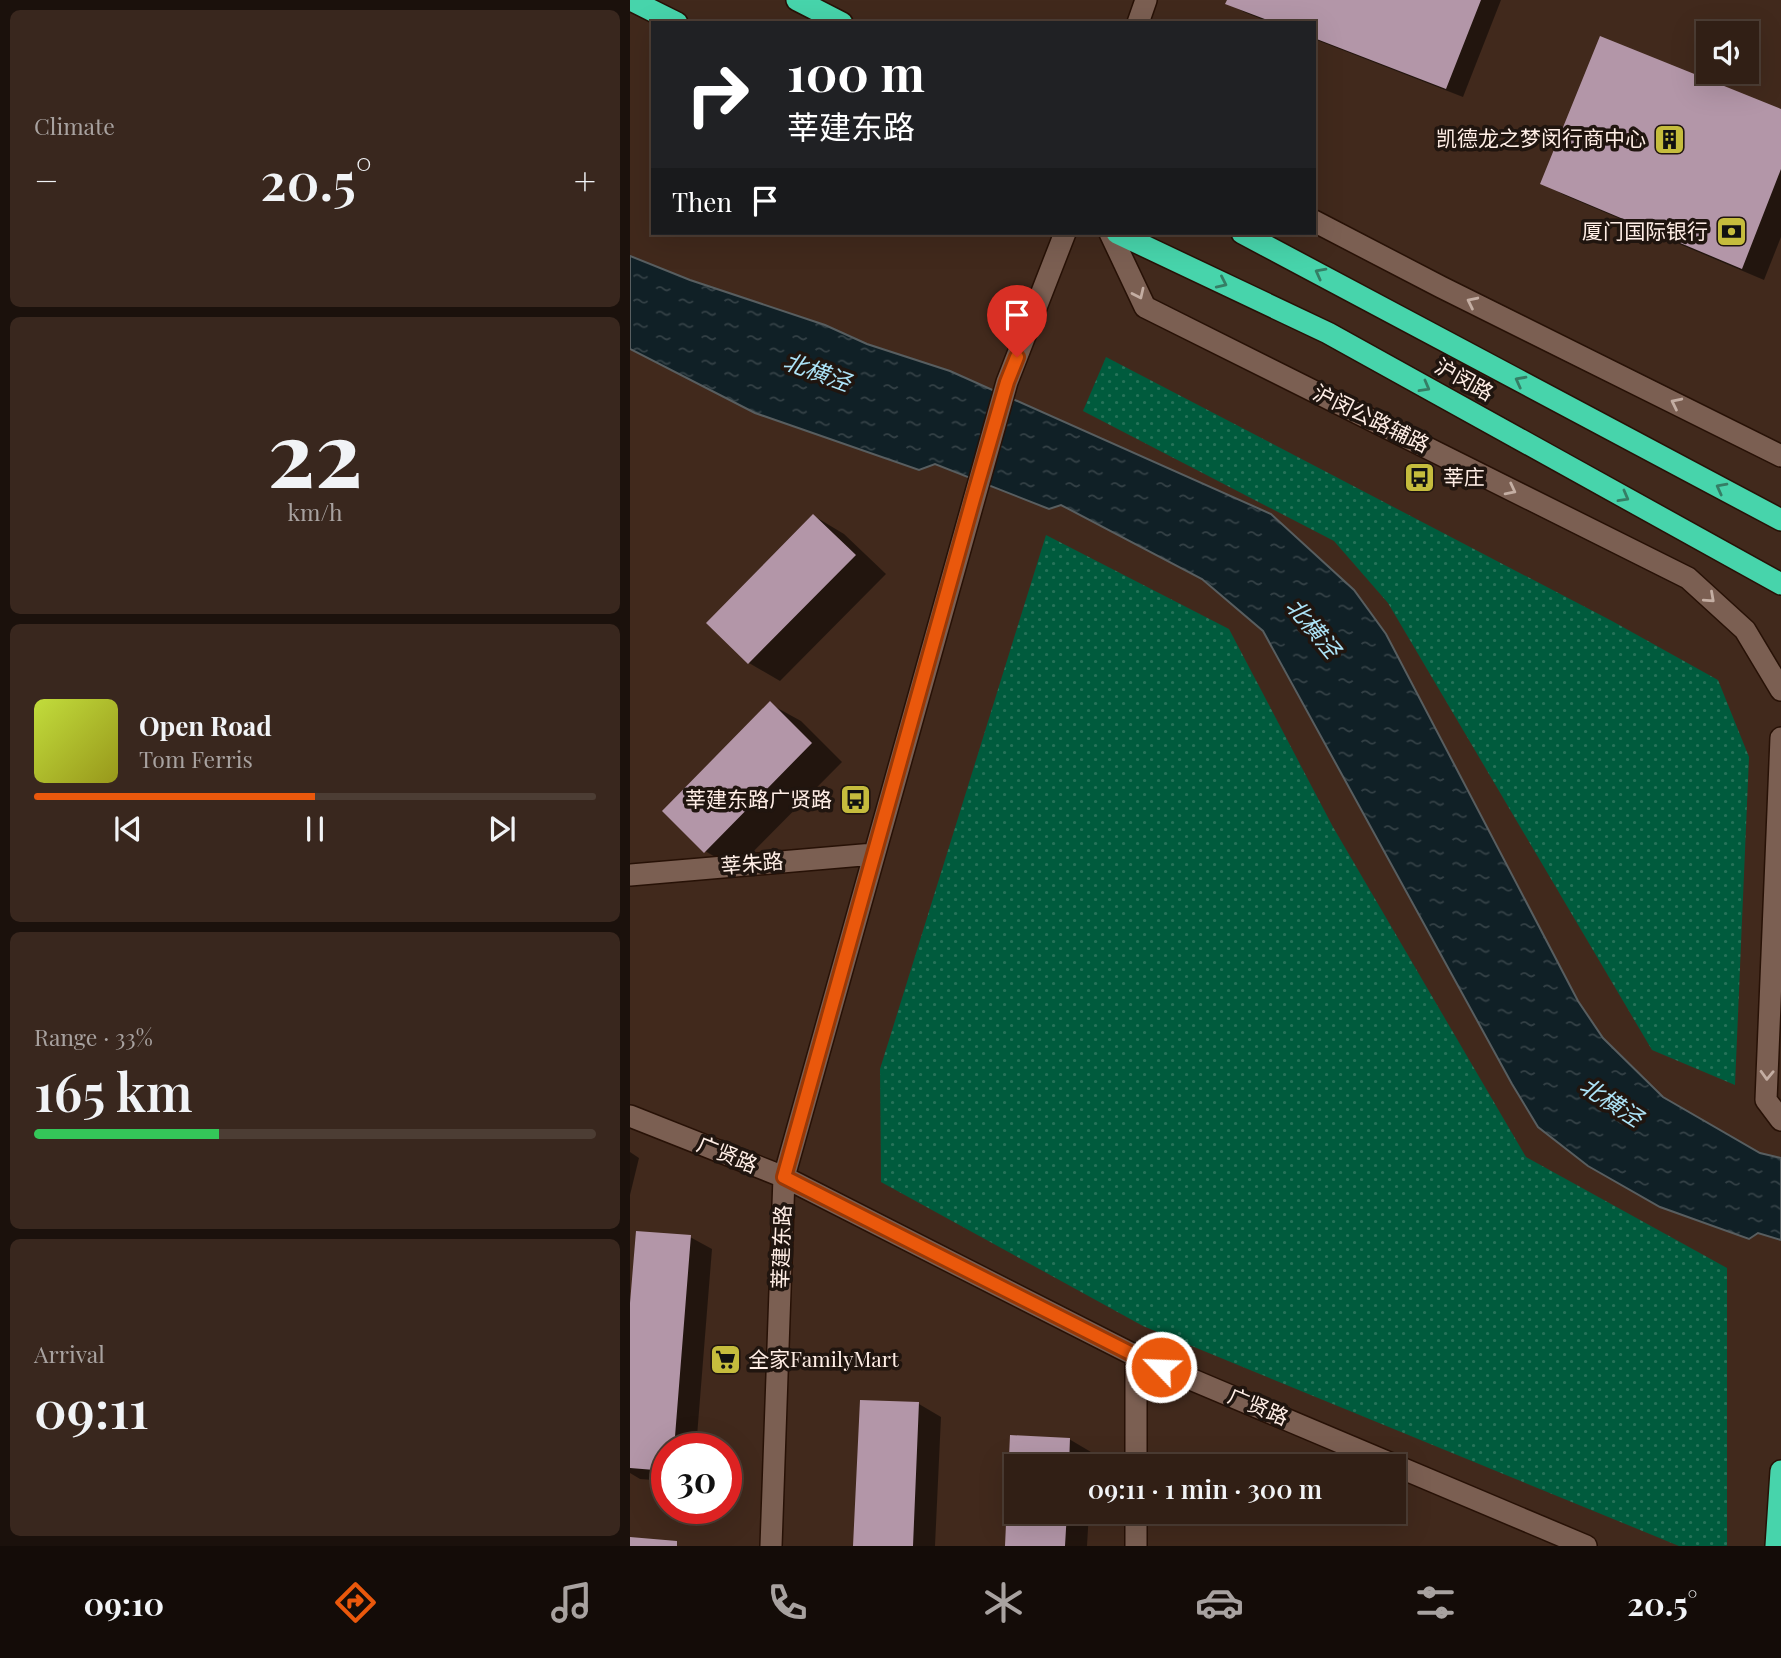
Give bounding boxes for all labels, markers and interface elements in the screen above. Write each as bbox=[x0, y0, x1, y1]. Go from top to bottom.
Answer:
map controls bbox=[1696, 21, 1759, 84]
button: sound bbox=[1696, 21, 1759, 84]
text: 100 m bbox=[787, 39, 925, 104]
icon: right bbox=[672, 49, 763, 140]
text: 莘建东路 bbox=[787, 104, 915, 147]
text: Climate bbox=[34, 110, 115, 141]
building icon: 凯德龙之梦闵行商中心 bbox=[1652, 122, 1686, 156]
place label: 凯德龙之梦闵行商中心 bbox=[1436, 123, 1646, 151]
text: 20.5° bbox=[260, 145, 372, 214]
text: − bbox=[34, 154, 59, 205]
text: + bbox=[574, 154, 596, 205]
icon: arrive bbox=[746, 182, 784, 220]
text: Then bbox=[672, 184, 732, 219]
bank icon: 厦门国际银行 bbox=[1714, 215, 1748, 249]
place label: 厦门国际银行 bbox=[1582, 216, 1708, 244]
one-way arrow bbox=[1314, 268, 1327, 282]
one-way arrow bbox=[1215, 275, 1227, 289]
pin bbox=[987, 285, 1047, 357]
one-way arrow bbox=[1131, 287, 1145, 299]
icon: arrive bbox=[998, 296, 1036, 334]
one-way arrow bbox=[1467, 297, 1479, 311]
water label: 北横泾 bbox=[780, 344, 857, 398]
street label: 沪闵路 bbox=[1431, 351, 1499, 406]
one-way arrow bbox=[1515, 375, 1527, 389]
street label: 沪闵公路辅路 bbox=[1309, 377, 1435, 457]
one-way arrow bbox=[1418, 379, 1430, 392]
text: 22 bbox=[267, 390, 363, 511]
one-way arrow bbox=[1671, 398, 1683, 412]
bus stop icon: 莘庄 bbox=[1403, 461, 1437, 495]
place label: 莘庄 bbox=[1443, 462, 1485, 490]
one-way arrow bbox=[1504, 481, 1516, 495]
one-way arrow bbox=[1716, 483, 1728, 496]
one-way arrow bbox=[1617, 489, 1629, 502]
text: km/h bbox=[287, 496, 343, 527]
one-way arrow bbox=[1702, 590, 1715, 602]
water label: 北横泾 bbox=[1280, 591, 1349, 665]
text: Open Road bbox=[139, 708, 272, 743]
text: Tom Ferris bbox=[139, 743, 253, 774]
bus stop icon: 莘建东路广贤路 bbox=[838, 783, 872, 817]
place label: 莘建东路广贤路 bbox=[685, 784, 832, 812]
icon: previous bbox=[109, 810, 147, 848]
icon: pause bbox=[296, 810, 334, 848]
icon: next bbox=[483, 810, 521, 848]
street label: 莘朱路 bbox=[719, 845, 784, 879]
text: Range · 33% bbox=[34, 1021, 153, 1052]
text: 165 km bbox=[34, 1056, 193, 1125]
water label: 北横泾 bbox=[1574, 1069, 1651, 1134]
one-way arrow bbox=[1760, 1070, 1775, 1081]
street label: 广贤路 bbox=[693, 1128, 762, 1178]
street label: 莘建东路 bbox=[765, 1204, 795, 1289]
position arrow bbox=[1124, 1330, 1198, 1404]
text: Arrival bbox=[34, 1338, 105, 1369]
supermarket icon: 全家FamilyMart bbox=[708, 1343, 742, 1377]
place label: 全家FamilyMart bbox=[748, 1344, 899, 1372]
text: 09:11 bbox=[34, 1373, 149, 1442]
street label: 广贤路 bbox=[1224, 1380, 1293, 1430]
speed limit sign: 30 bbox=[651, 1433, 742, 1524]
text: 09:11 · 1 min · 300 m bbox=[1088, 1471, 1322, 1506]
icon: directions bbox=[331, 1578, 380, 1627]
icon: music bbox=[547, 1578, 596, 1627]
icon: phone bbox=[763, 1578, 812, 1627]
icon: climate bbox=[979, 1578, 1028, 1627]
icon: car bbox=[1195, 1578, 1244, 1627]
icon: filters bbox=[1411, 1578, 1460, 1627]
text: 09:10 bbox=[84, 1581, 164, 1624]
text: 20.5° bbox=[1627, 1581, 1697, 1624]

